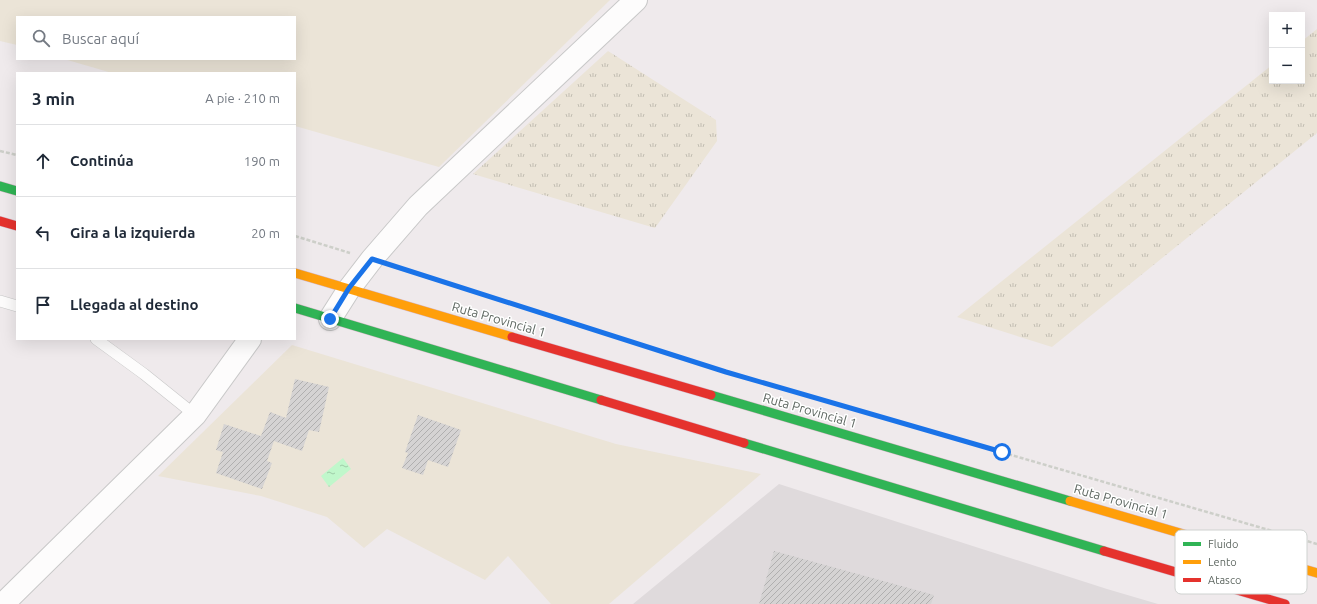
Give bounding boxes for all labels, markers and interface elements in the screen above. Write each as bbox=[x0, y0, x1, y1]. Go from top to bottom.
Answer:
map controls bbox=[1269, 12, 1305, 84]
button: + bbox=[1269, 12, 1305, 48]
search box bbox=[16, 16, 296, 60]
icon: search bbox=[30, 27, 52, 49]
text: Buscar aquí bbox=[62, 30, 139, 47]
button: − bbox=[1269, 48, 1305, 84]
text: 3 min bbox=[32, 89, 75, 108]
text: A pie · 210 m bbox=[205, 91, 280, 105]
icon: ahead bbox=[32, 150, 54, 172]
text: Continúa bbox=[70, 152, 134, 169]
text: 190 m bbox=[244, 154, 280, 168]
icon: left bbox=[32, 222, 54, 244]
text: Gira a la izquierda bbox=[70, 224, 196, 241]
text: 20 m bbox=[251, 226, 280, 240]
icon: arrive bbox=[32, 294, 54, 316]
text: Llegada al destino bbox=[70, 296, 199, 313]
street label: Ruta Provincial 1 bbox=[450, 299, 548, 339]
route end bbox=[321, 310, 339, 328]
street label: Ruta Provincial 1 bbox=[761, 390, 859, 430]
route start bbox=[993, 443, 1011, 461]
street label: Ruta Provincial 1 bbox=[1072, 481, 1170, 521]
legend bbox=[1175, 530, 1307, 594]
text: Fluido bbox=[1208, 538, 1239, 550]
text: Lento bbox=[1208, 556, 1237, 568]
text: Atasco bbox=[1208, 574, 1241, 586]

